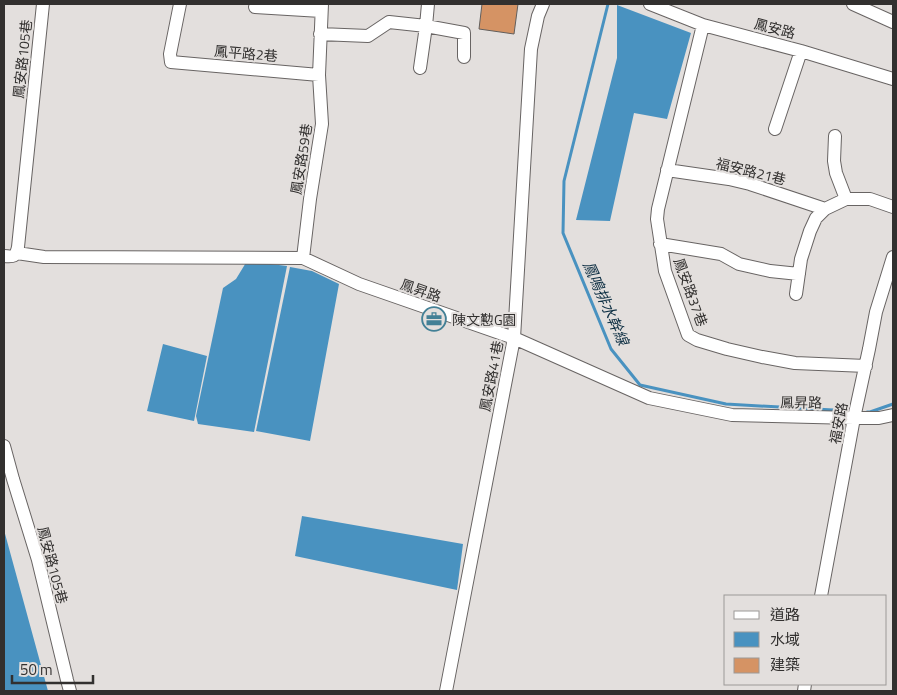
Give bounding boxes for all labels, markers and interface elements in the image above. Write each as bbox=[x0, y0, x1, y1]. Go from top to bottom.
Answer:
street label: 鳳安路 bbox=[752, 12, 798, 44]
street label: 鳳安路105巷 bbox=[7, 18, 37, 100]
street label: 鳳平路2巷 bbox=[213, 40, 279, 66]
street label: 鳳安路59巷 bbox=[285, 122, 317, 196]
street label: 福安路21巷 bbox=[714, 152, 788, 190]
street label: 鳳安路37巷 bbox=[669, 255, 713, 329]
water label: 鳳鳴排水幹線 bbox=[577, 257, 636, 351]
street label: 鳳昇路 bbox=[398, 273, 444, 307]
office icon: 陳文懃G園 bbox=[421, 306, 447, 332]
place label: 陳文懃G園 bbox=[452, 309, 517, 330]
street label: 鳳安路41巷 bbox=[474, 339, 508, 413]
street label: 鳳昇路 bbox=[780, 391, 822, 413]
street label: 福安路 bbox=[824, 400, 852, 446]
street label: 鳳安路105巷 bbox=[33, 524, 73, 606]
legend bbox=[724, 595, 887, 685]
text: 道路 bbox=[770, 603, 800, 626]
text: 水域 bbox=[770, 628, 800, 651]
scale bar bbox=[12, 652, 94, 684]
text: 建築 bbox=[770, 653, 800, 676]
text: 50 m bbox=[20, 658, 53, 681]

